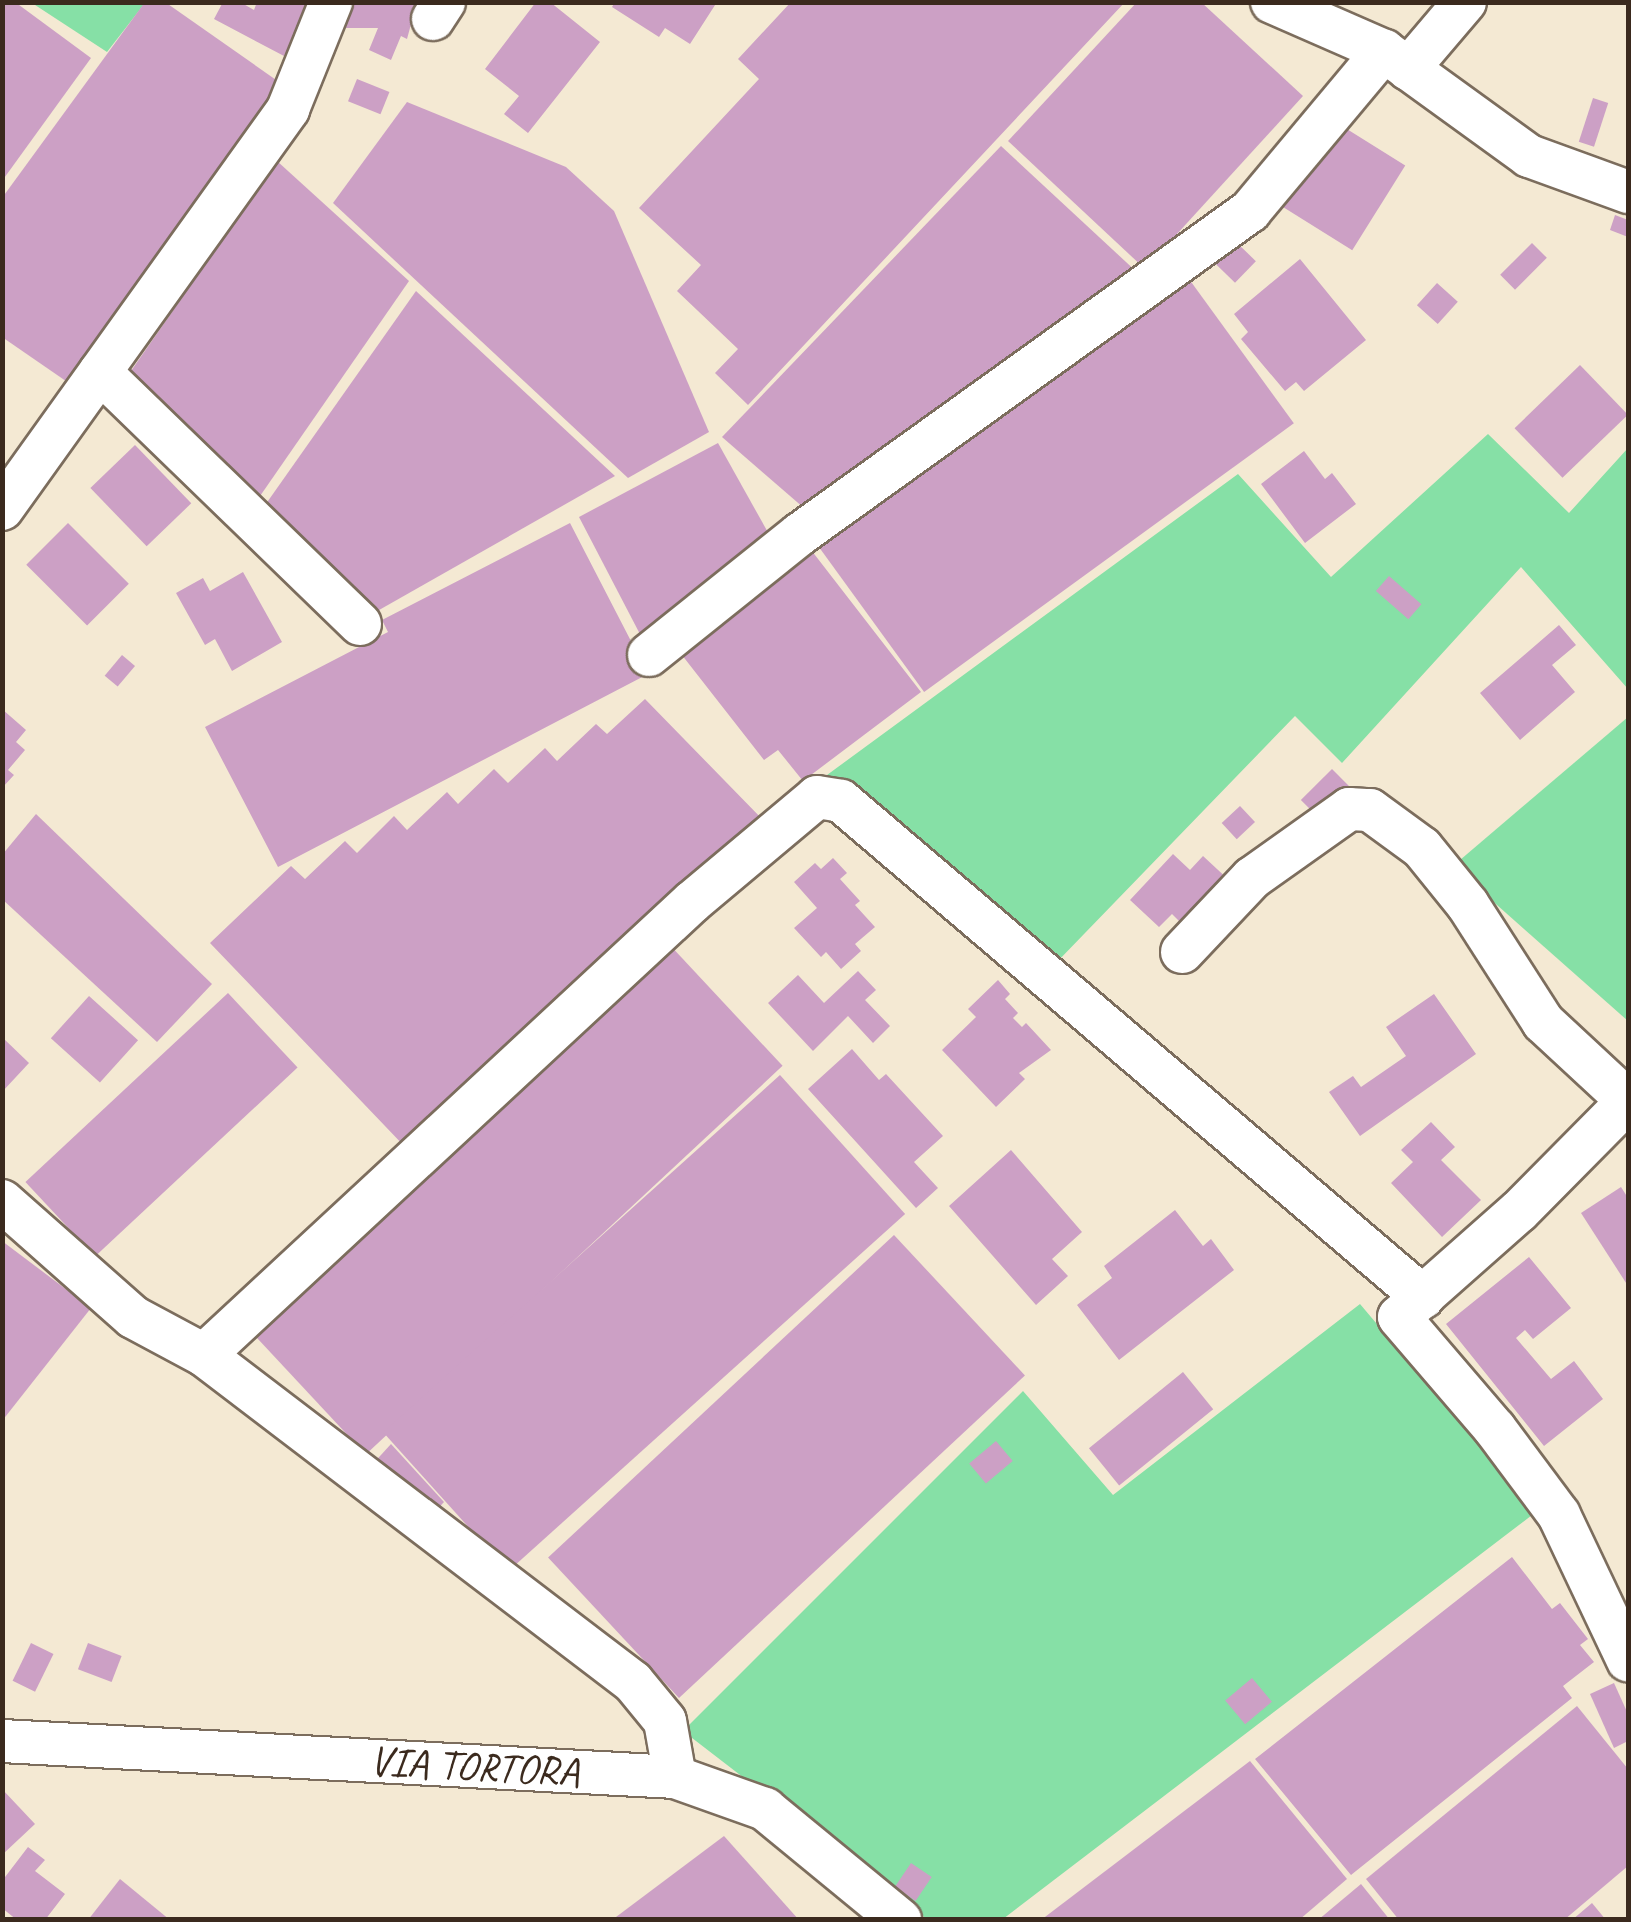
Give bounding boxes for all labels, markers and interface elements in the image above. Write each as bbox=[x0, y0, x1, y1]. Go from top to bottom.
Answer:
street label: VIA TORTORA bbox=[367, 1736, 581, 1798]

